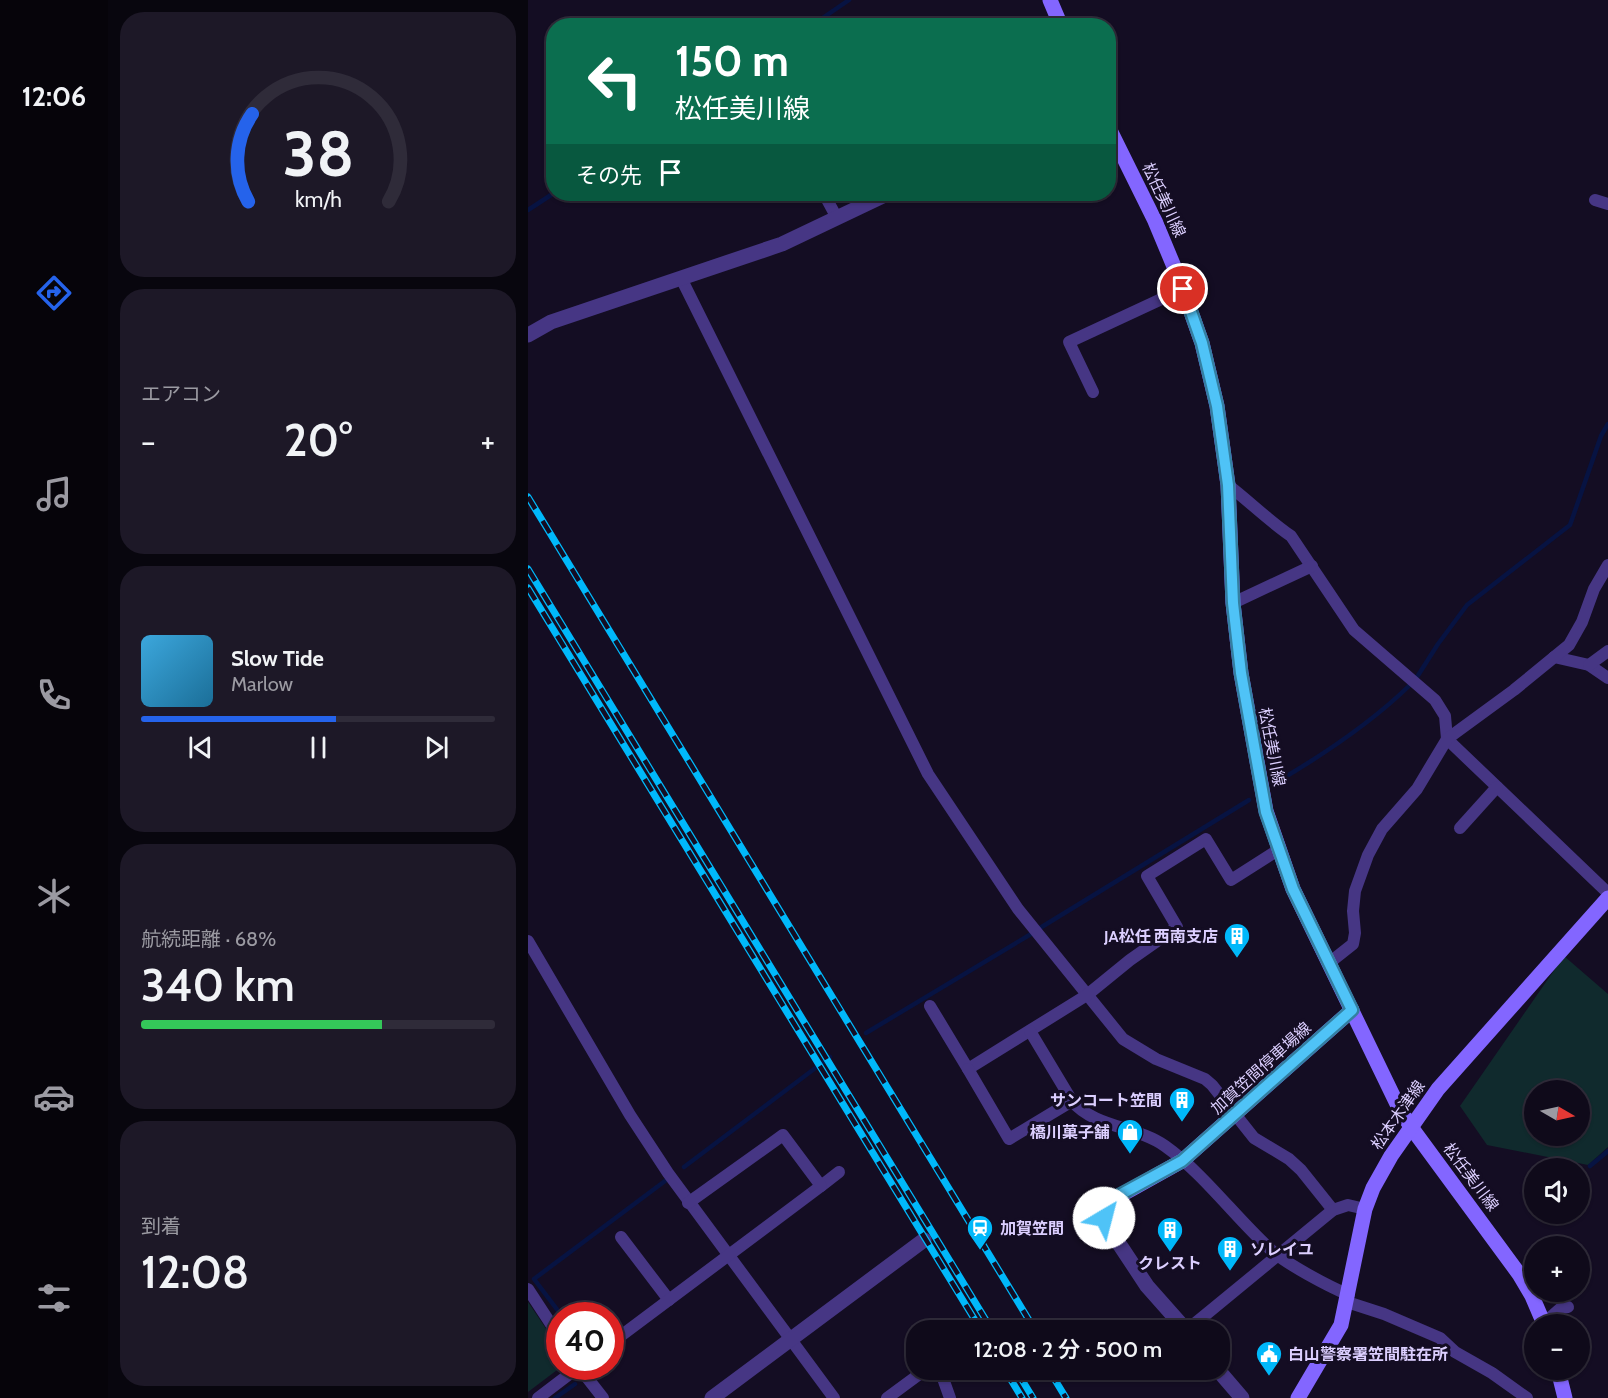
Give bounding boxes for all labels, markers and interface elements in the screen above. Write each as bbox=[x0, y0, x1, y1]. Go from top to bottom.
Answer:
text: 150 m bbox=[675, 35, 789, 87]
icon: left bbox=[576, 42, 654, 120]
text: 12:06 bbox=[22, 80, 86, 113]
text: 松任美川線 bbox=[675, 92, 810, 125]
text: 38 bbox=[282, 116, 354, 192]
icon: arrive bbox=[654, 156, 687, 189]
street label: 松任美川線 bbox=[1138, 160, 1190, 240]
text: その先 bbox=[576, 162, 642, 189]
text: km/h bbox=[295, 186, 341, 212]
pin bbox=[1157, 263, 1208, 314]
icon: directions bbox=[33, 272, 75, 314]
icon: arrive bbox=[1166, 272, 1199, 305]
text: エアコン bbox=[141, 382, 221, 406]
text: 20° bbox=[284, 413, 352, 467]
text: − bbox=[141, 421, 156, 461]
text: + bbox=[480, 421, 495, 461]
icon: music bbox=[33, 473, 75, 515]
text: Slow Tide bbox=[231, 645, 324, 672]
text: Marlow bbox=[231, 672, 293, 696]
icon: phone bbox=[33, 674, 75, 716]
street label: 松任美川線 bbox=[1255, 706, 1289, 788]
icon: previous bbox=[184, 731, 217, 764]
icon: pause bbox=[302, 731, 335, 764]
icon: next bbox=[420, 731, 453, 764]
icon: climate bbox=[33, 875, 75, 917]
building icon: JA松任 西南支店 bbox=[1222, 921, 1252, 959]
text: 航続距離 · 68% bbox=[141, 927, 276, 951]
place label: JA松任 西南支店 bbox=[1103, 927, 1218, 946]
text: 340 km bbox=[141, 958, 295, 1012]
street label: 加賀笠間停車場線 bbox=[1207, 1018, 1315, 1118]
icon: car bbox=[33, 1076, 75, 1118]
street label: 松本木津線 bbox=[1367, 1077, 1429, 1153]
north arrow bbox=[1524, 1080, 1590, 1146]
map controls bbox=[1524, 1080, 1590, 1380]
building icon: サンコート笠間 bbox=[1167, 1085, 1197, 1123]
place label: サンコート笠間 bbox=[1050, 1091, 1162, 1110]
shop icon: 橋川菓子舗 bbox=[1115, 1117, 1145, 1155]
place label: 橋川菓子舗 bbox=[1030, 1123, 1110, 1142]
street label: 松任美川線 bbox=[1439, 1139, 1503, 1215]
button: sound bbox=[1524, 1158, 1590, 1224]
position arrow bbox=[1072, 1186, 1136, 1250]
station icon: 加賀笠間 bbox=[965, 1213, 995, 1251]
text: 到着 bbox=[141, 1214, 181, 1238]
building icon: クレスト bbox=[1155, 1215, 1185, 1253]
place label: 加賀笠間 bbox=[1000, 1219, 1064, 1238]
building icon: ソレイユ bbox=[1215, 1234, 1245, 1272]
button: + bbox=[1524, 1236, 1590, 1302]
place label: ソレイユ bbox=[1250, 1240, 1314, 1259]
text: 12:08 bbox=[141, 1245, 249, 1299]
place label: クレスト bbox=[1138, 1254, 1202, 1273]
icon: filters bbox=[33, 1277, 75, 1319]
speed limit sign: 40 bbox=[546, 1302, 624, 1380]
button: − bbox=[1524, 1314, 1590, 1380]
text: 12:08 · 2 分 · 500 m bbox=[974, 1336, 1162, 1363]
public building icon: 白山警察署笠間駐在所 bbox=[1254, 1339, 1284, 1377]
place label: 白山警察署笠間駐在所 bbox=[1288, 1345, 1448, 1364]

